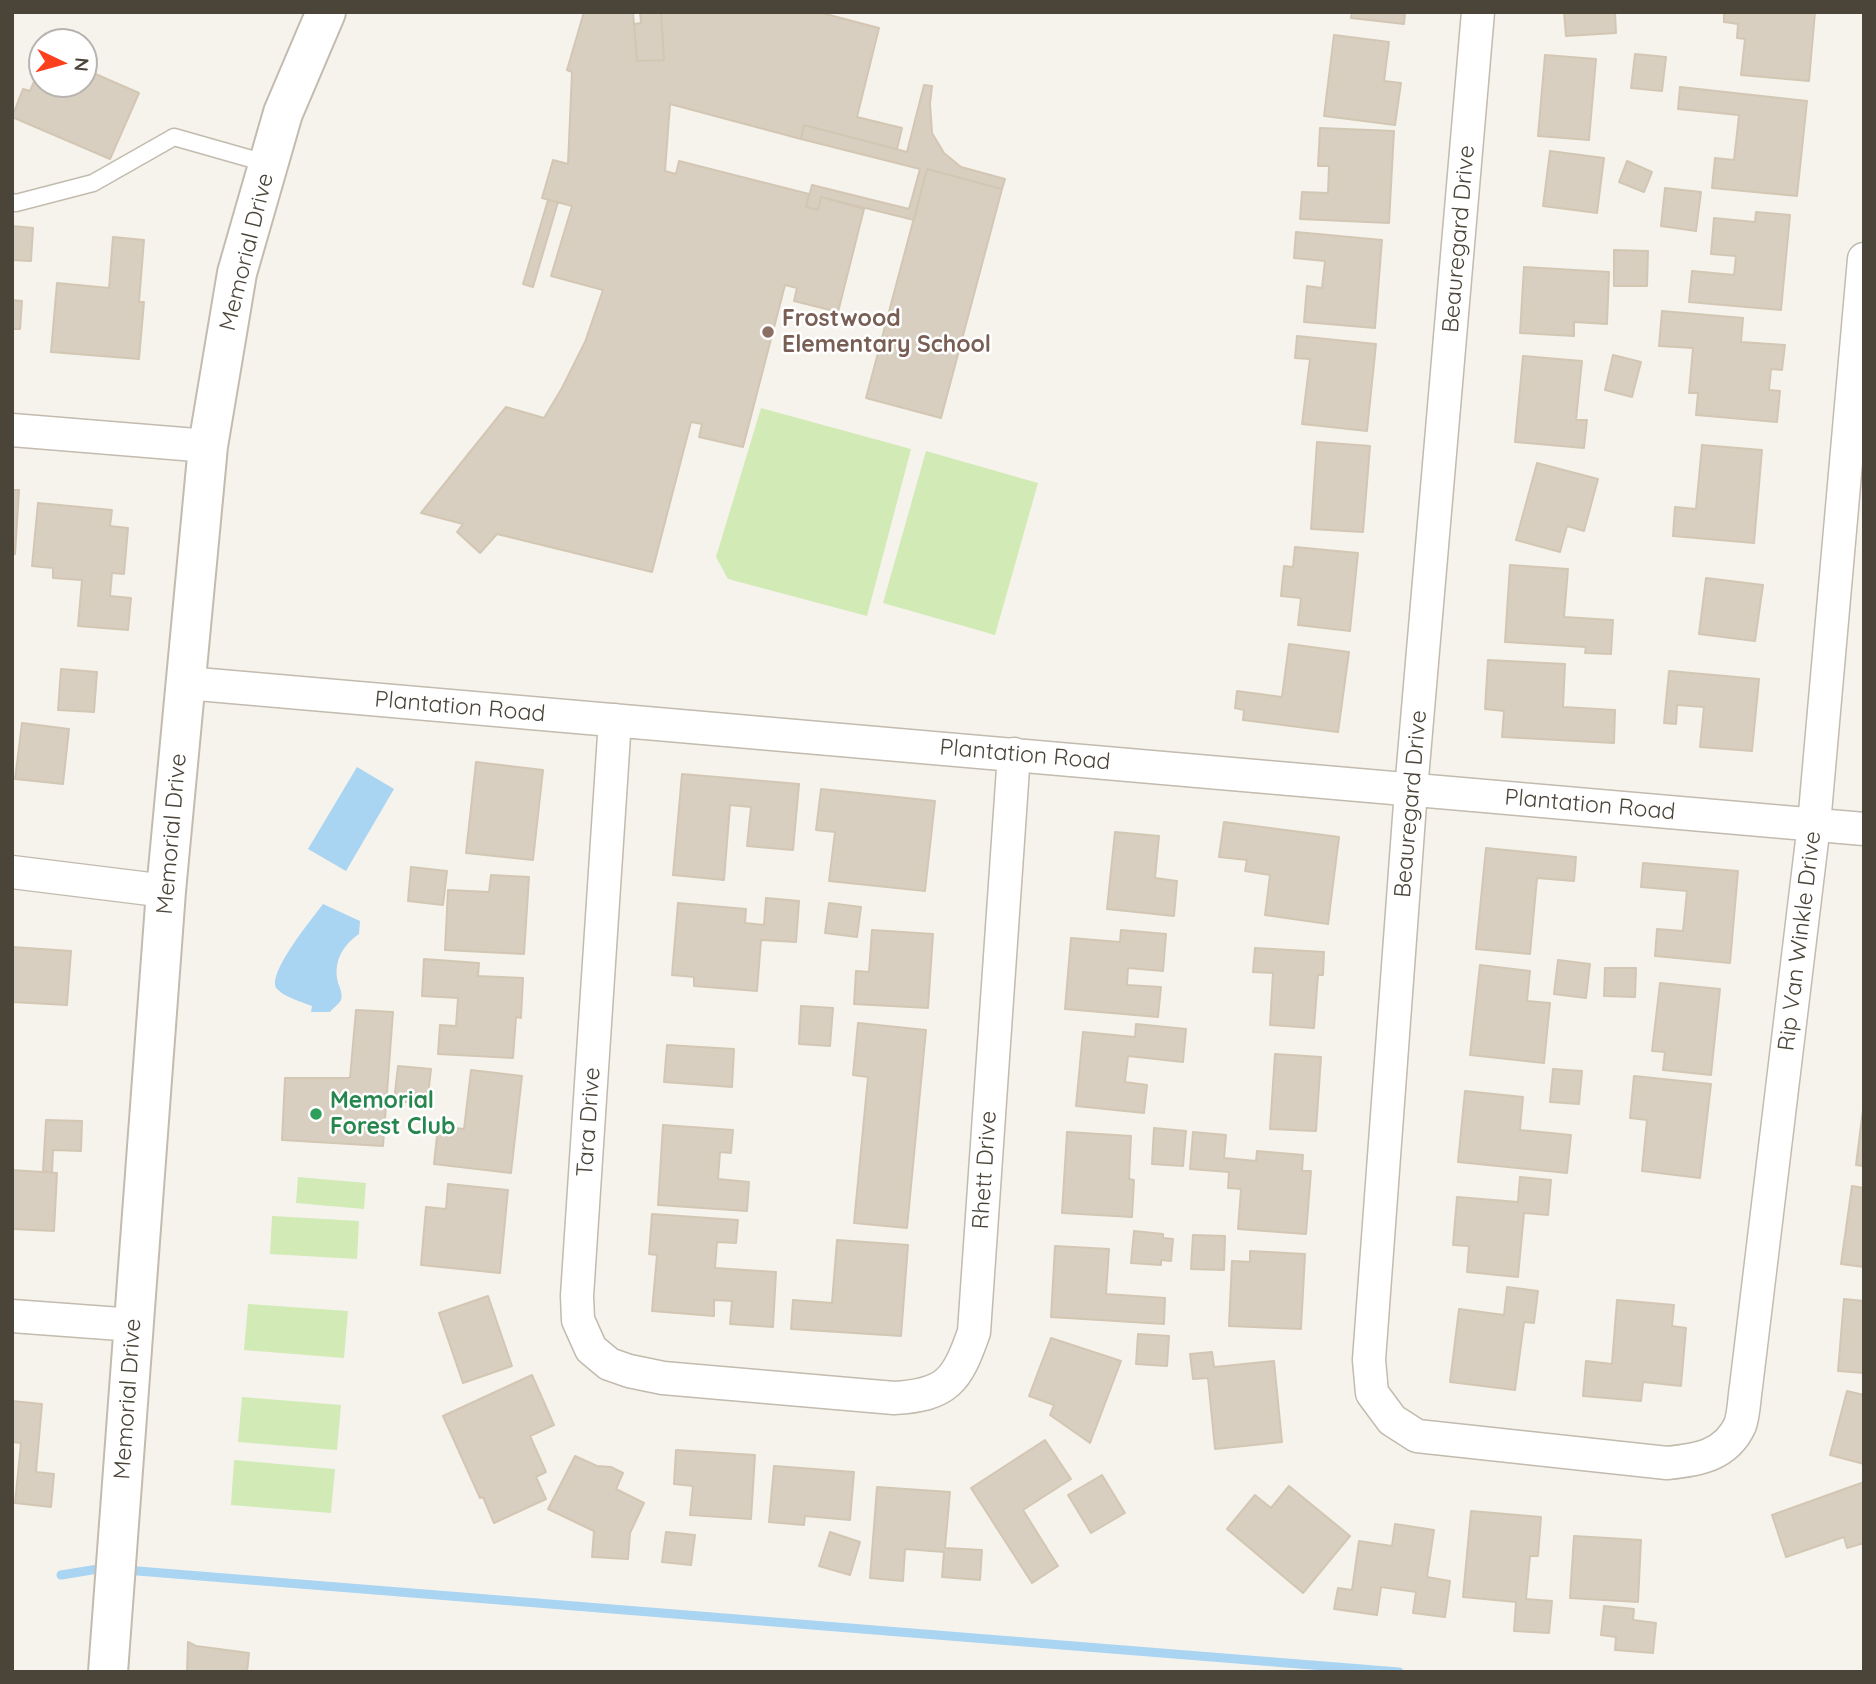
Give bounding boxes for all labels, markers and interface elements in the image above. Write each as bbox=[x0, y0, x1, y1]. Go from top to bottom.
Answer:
north arrow bbox=[28, 28, 98, 98]
text: N bbox=[69, 57, 94, 73]
street label: Beauregard Drive bbox=[1437, 144, 1481, 334]
street label: Memorial Drive bbox=[214, 170, 280, 334]
place label: Frostwood Elementary School bbox=[782, 305, 991, 359]
marker: Frostwood Elementary School bbox=[760, 324, 776, 340]
street label: Plantation Road bbox=[374, 686, 546, 728]
street label: Beauregard Drive bbox=[1389, 709, 1433, 899]
street label: Plantation Road bbox=[939, 734, 1111, 776]
street label: Memorial Drive bbox=[151, 752, 193, 916]
street label: Plantation Road bbox=[1504, 784, 1676, 826]
street label: Rip Van Winkle Drive bbox=[1773, 829, 1827, 1053]
street label: Tara Drive bbox=[571, 1066, 607, 1178]
place label: Memorial Forest Club bbox=[330, 1087, 455, 1141]
marker: Memorial Forest Club bbox=[308, 1106, 324, 1122]
street label: Rhett Drive bbox=[967, 1110, 1003, 1230]
street label: Memorial Drive bbox=[109, 1317, 147, 1481]

